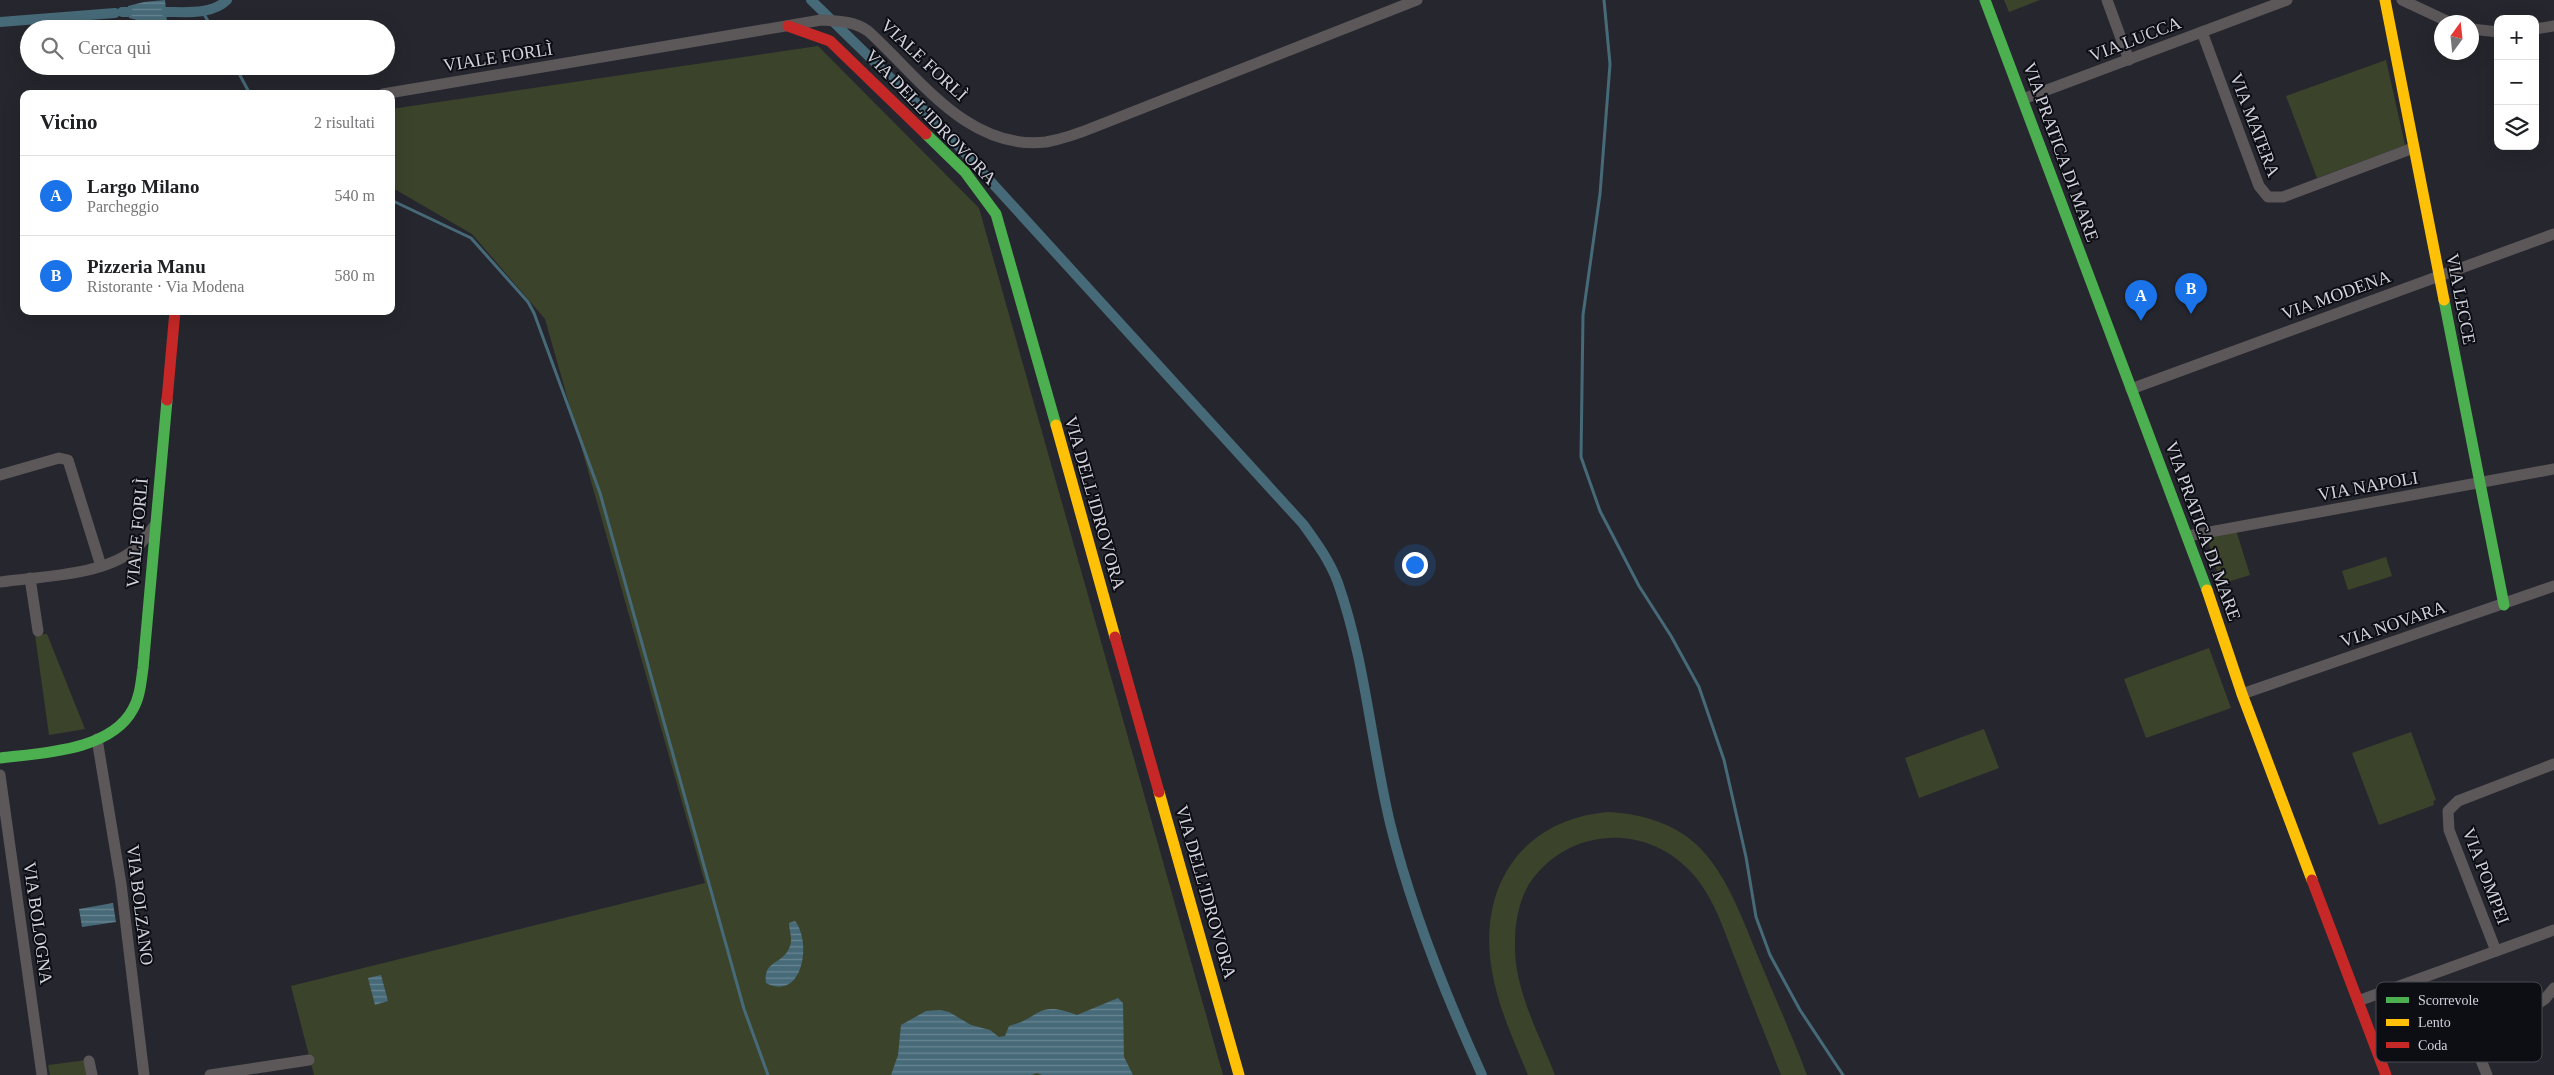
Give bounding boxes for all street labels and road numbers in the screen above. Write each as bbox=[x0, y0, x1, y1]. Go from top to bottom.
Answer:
street label: VIA LUCCA bbox=[2086, 12, 2184, 66]
street label: VIALE FORLÌ bbox=[877, 14, 972, 105]
street label: VIALE FORLÌ bbox=[442, 37, 554, 76]
street label: VIA DELL'IDROVORA bbox=[861, 45, 1001, 189]
street label: VIA PRATICA DI MARE bbox=[2019, 60, 2103, 244]
street label: VIA MATERA bbox=[2226, 70, 2284, 180]
street label: VIA LECCE bbox=[2442, 252, 2480, 346]
street label: VIA MODENA bbox=[2279, 266, 2393, 324]
street label: VIA DELL'IDROVORA bbox=[1061, 414, 1129, 592]
street label: VIA PRATICA DI MARE bbox=[2161, 439, 2245, 623]
street label: VIA NAPOLI bbox=[2316, 467, 2420, 505]
street label: VIALE FORLÌ bbox=[121, 477, 152, 589]
street label: VIA NOVARA bbox=[2338, 597, 2448, 651]
street label: VIA DELL'IDROVORA bbox=[1172, 803, 1240, 981]
street label: VIA POMPEI bbox=[2458, 825, 2514, 927]
street label: VIA BOLZANO bbox=[123, 843, 157, 967]
street label: VIA BOLOGNA bbox=[20, 860, 56, 986]

